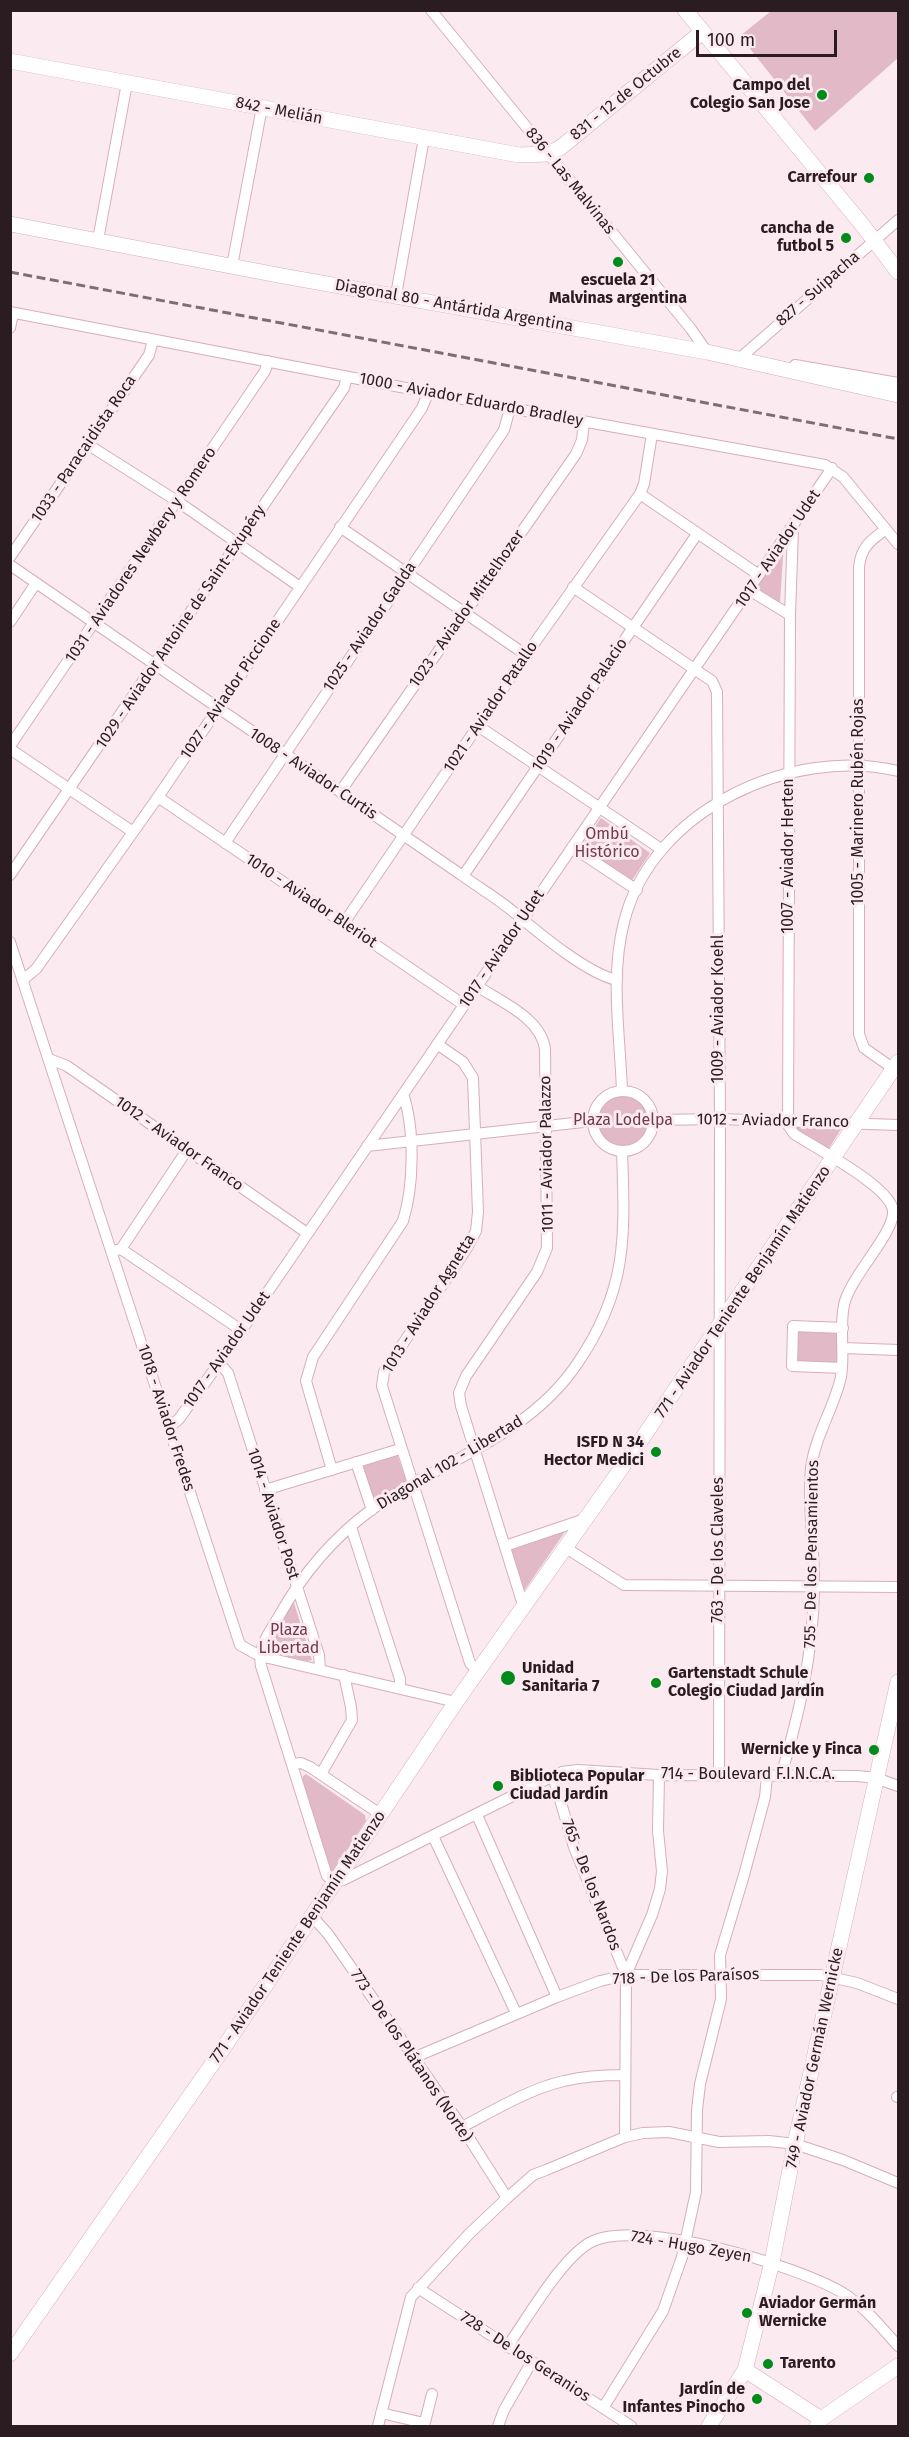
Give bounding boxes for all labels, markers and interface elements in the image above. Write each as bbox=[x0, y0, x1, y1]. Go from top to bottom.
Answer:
scale bar bbox=[699, 18, 840, 56]
text: 100 m bbox=[707, 29, 755, 51]
street label: 831 - 12 de Octubre bbox=[566, 43, 686, 145]
place label: Campo del Colegio San Jose bbox=[690, 76, 810, 114]
marker: Campo del Colegio San Jose bbox=[815, 88, 829, 102]
street label: 842 - Melián bbox=[234, 93, 324, 129]
street label: 836 - Las Malvinas bbox=[521, 124, 619, 238]
place label: Carrefour bbox=[788, 168, 857, 188]
marker: Carrefour bbox=[862, 171, 876, 185]
place label: cancha de futbol 5 bbox=[761, 219, 834, 257]
marker: cancha de futbol 5 bbox=[839, 231, 853, 245]
street label: 827 - Suipacha bbox=[772, 247, 864, 331]
marker: escuela 21 Malvinas argentina bbox=[611, 255, 625, 269]
place label: escuela 21 Malvinas argentina bbox=[549, 271, 687, 309]
street label: Diagonal 80 - Antártida Argentina bbox=[333, 276, 575, 336]
street label: 1000 - Aviador Eduardo Bradley bbox=[357, 369, 585, 431]
street label: 1033 - Paracaidista Roca bbox=[27, 372, 141, 526]
street label: 1031 - Aviadores Newbery y Romero bbox=[61, 443, 221, 667]
street label: 1017 - Aviador Udet bbox=[731, 486, 825, 612]
street label: 1029 - Aviador Antoine de Saint-Exupéry bbox=[92, 501, 270, 753]
street label: 1023 - Aviador Mittelhozer bbox=[405, 526, 529, 692]
street label: 1025 - Aviador Gadda bbox=[319, 558, 421, 696]
street label: 1027 - Aviador Piccione bbox=[177, 615, 285, 763]
street label: 1019 - Aviador Palacio bbox=[528, 635, 632, 775]
street label: 1021 - Aviador Patallo bbox=[440, 638, 542, 776]
street label: 1005 - Marinero Rubén Rojas bbox=[849, 698, 869, 906]
street label: 1008 - Aviador Curtis bbox=[245, 724, 381, 824]
street label: 1007 - Aviador Herten bbox=[779, 778, 799, 934]
park label: Ombú Histórico bbox=[574, 825, 640, 863]
street label: 1010 - Aviador Bleriot bbox=[242, 850, 380, 952]
street label: 1017 - Aviador Udet bbox=[455, 886, 549, 1012]
street label: 1009 - Aviador Koehl bbox=[709, 935, 729, 1083]
street label: 1011 - Aviador Palazzo bbox=[536, 1075, 558, 1233]
street label: 1012 - Aviador Franco bbox=[111, 1092, 247, 1196]
street label: 1012 - Aviador Franco bbox=[697, 1110, 849, 1132]
park label: Plaza Lodelpa bbox=[573, 1111, 673, 1131]
street label: 771 - Aviador Teniente Benjamín Matienzo bbox=[651, 1162, 835, 1422]
street label: 1013 - Aviador Agnetta bbox=[378, 1231, 480, 1377]
street label: 1017 - Aviador Udet bbox=[179, 1288, 275, 1412]
street label: 1018 - Aviador Fredes bbox=[133, 1342, 199, 1494]
street label: Diagonal 102 - Libertad bbox=[374, 1412, 526, 1514]
place label: ISFD N 34 Hector Medici bbox=[544, 1433, 644, 1471]
marker: ISFD N 34 Hector Medici bbox=[649, 1445, 663, 1459]
street label: 1014 - Aviador Post bbox=[243, 1446, 303, 1582]
street label: 755 - De los Pensamientos bbox=[801, 1460, 823, 1648]
street label: 763 - De los Claveles bbox=[709, 1477, 729, 1623]
park label: Plaza Libertad bbox=[259, 1621, 319, 1659]
place label: Unidad Sanitaria 7 bbox=[522, 1659, 599, 1697]
place label: Gartenstadt Schule Colegio Ciudad Jardín bbox=[668, 1664, 824, 1702]
marker: Unidad Sanitaria 7 bbox=[499, 1669, 517, 1687]
marker: Gartenstadt Schule Colegio Ciudad Jardín bbox=[649, 1676, 663, 1690]
place label: Wernicke y Finca bbox=[741, 1740, 862, 1760]
marker: Wernicke y Finca bbox=[867, 1743, 881, 1757]
street label: 714 - Boulevard F.I.N.C.A. bbox=[661, 1765, 835, 1785]
place label: Biblioteca Popular Ciudad Jardín bbox=[510, 1767, 644, 1805]
marker: Biblioteca Popular Ciudad Jardín bbox=[491, 1779, 505, 1793]
street label: 771 - Aviador Teniente Benjamín Matienzo bbox=[206, 1807, 390, 2067]
street label: 765 - De los Nardos bbox=[557, 1817, 625, 1953]
street label: 749 - Aviador Germán Wernicke bbox=[782, 1946, 848, 2170]
street label: 718 - De los Paraísos bbox=[612, 1965, 760, 1989]
street label: 773 - De los Plátanos (Norte) bbox=[346, 1966, 476, 2146]
street label: 724 - Hugo Zeyen bbox=[629, 2227, 753, 2267]
place label: Aviador Germán Wernicke bbox=[759, 2294, 876, 2332]
marker: Aviador Germán Wernicke bbox=[740, 2306, 754, 2320]
street label: 728 - De los Geranios bbox=[456, 2308, 594, 2406]
place label: Tarento bbox=[780, 2354, 836, 2374]
marker: Tarento bbox=[761, 2357, 775, 2371]
place label: Jardín de Infantes Pinocho bbox=[623, 2380, 745, 2418]
marker: Jardín de Infantes Pinocho bbox=[750, 2392, 764, 2406]

